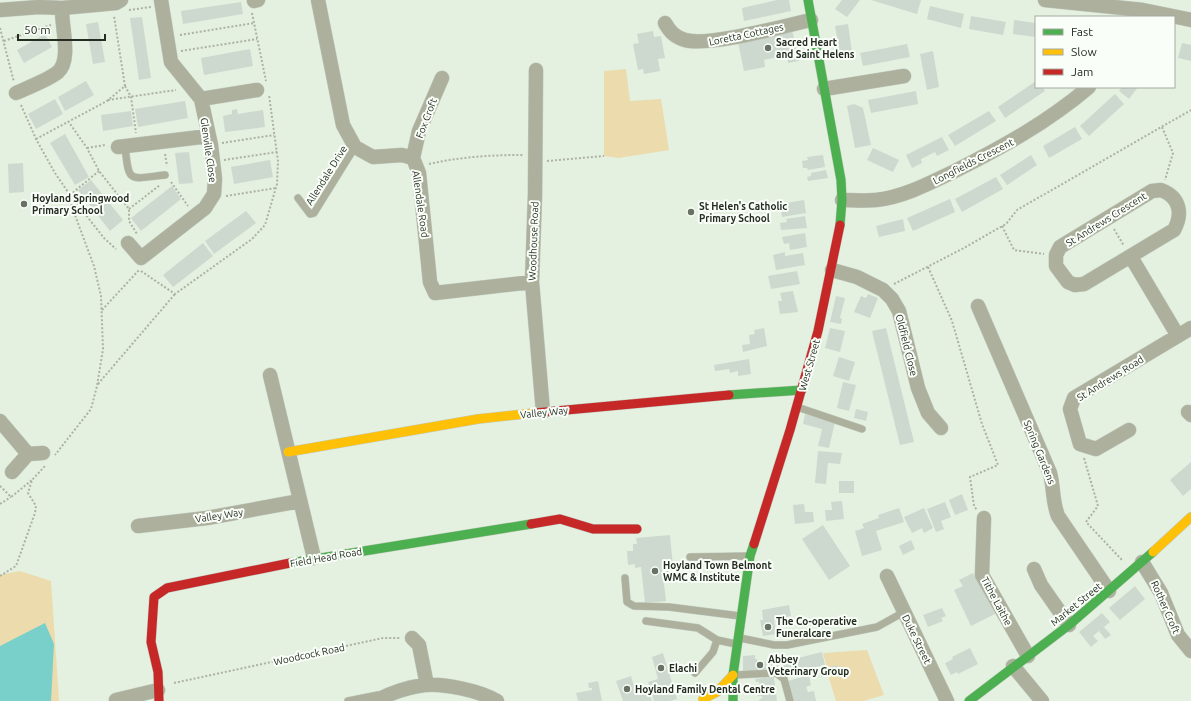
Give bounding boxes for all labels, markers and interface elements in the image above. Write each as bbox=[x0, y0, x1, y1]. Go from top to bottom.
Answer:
scale bar bbox=[18, 16, 105, 42]
legend bbox=[1035, 16, 1175, 88]
street label: Loretta Cottages bbox=[708, 21, 784, 48]
text: 50 m bbox=[24, 23, 51, 36]
text: Fast bbox=[1071, 25, 1093, 38]
place label: Sacred Heart and Saint Helens bbox=[776, 37, 855, 60]
marker: Sacred Heart and Saint Helens bbox=[763, 43, 773, 53]
text: Slow bbox=[1071, 45, 1097, 58]
text: Jam bbox=[1071, 65, 1093, 78]
street label: Fox Croft bbox=[414, 97, 439, 140]
street label: Glenville Close bbox=[199, 117, 218, 183]
street label: Longfields Crescent bbox=[931, 136, 1015, 187]
street label: Allendale Drive bbox=[304, 144, 349, 207]
street label: Allendale Road bbox=[410, 170, 431, 238]
street label: St Andrews Crescent bbox=[1064, 190, 1149, 249]
place label: Hoyland Springwood Primary School bbox=[32, 193, 129, 216]
marker: Hoyland Springwood Primary School bbox=[19, 199, 29, 209]
street label: Woodhouse Road bbox=[527, 201, 540, 281]
place label: St Helen's Catholic Primary School bbox=[699, 201, 787, 224]
marker: St Helen's Catholic Primary School bbox=[686, 207, 696, 217]
street label: Oldfield Close bbox=[894, 313, 919, 377]
street label: West Street bbox=[797, 338, 822, 392]
street label: St Andrews Road bbox=[1075, 353, 1146, 403]
street label: Valley Way bbox=[520, 404, 569, 420]
street label: Spring Gardens bbox=[1022, 419, 1057, 486]
street label: Valley Way bbox=[194, 506, 244, 525]
street label: Field Head Road bbox=[289, 546, 363, 569]
place label: Hoyland Town Belmont WMC & Institute bbox=[663, 560, 772, 583]
marker: Hoyland Town Belmont WMC & Institute bbox=[650, 566, 660, 576]
street label: Tithe Laithe bbox=[979, 575, 1014, 627]
street label: Rother Croft bbox=[1149, 579, 1182, 635]
street label: Market Street bbox=[1049, 581, 1104, 628]
street label: Duke Street bbox=[900, 613, 933, 666]
place label: The Co-operative Funeralcare bbox=[776, 616, 857, 639]
marker: The Co-operative Funeralcare bbox=[763, 622, 773, 632]
street label: Woodcock Road bbox=[273, 642, 346, 667]
place label: Abbey Veterinary Group bbox=[768, 654, 849, 677]
marker: Abbey Veterinary Group bbox=[755, 660, 765, 670]
marker: Elachi bbox=[656, 663, 666, 673]
place label: Elachi bbox=[669, 663, 697, 674]
marker: Hoyland Family Dental Centre bbox=[622, 684, 632, 694]
place label: Hoyland Family Dental Centre bbox=[635, 684, 775, 695]

